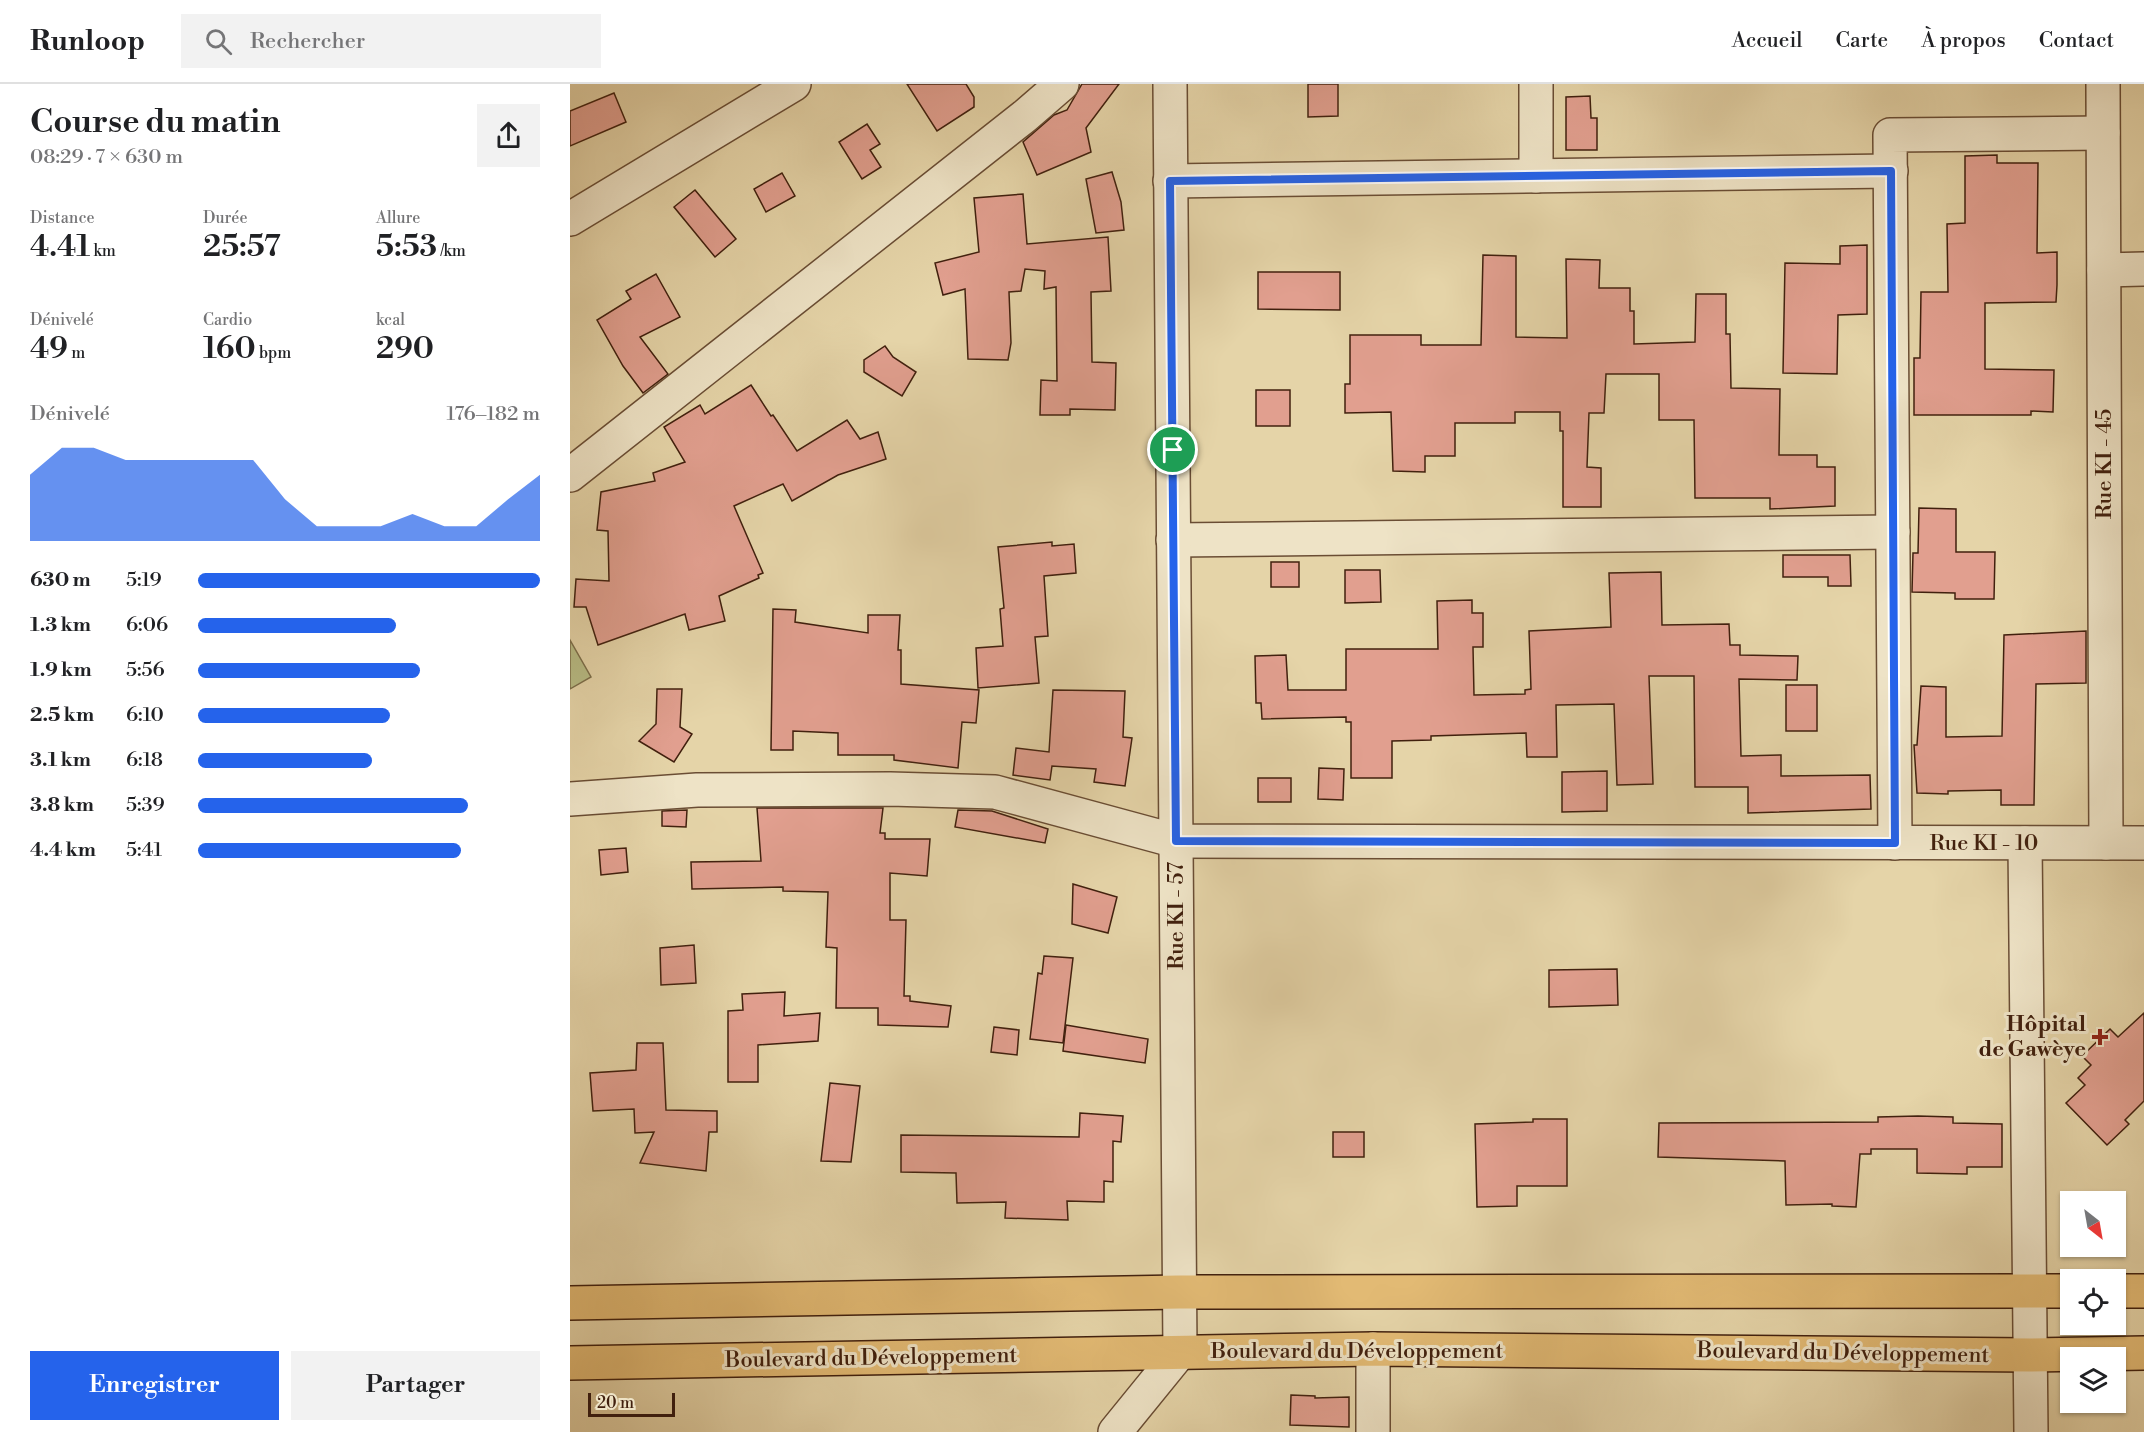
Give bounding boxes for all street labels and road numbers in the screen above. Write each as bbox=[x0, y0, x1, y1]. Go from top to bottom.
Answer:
street label: Rue KI - 45 bbox=[2091, 409, 2118, 519]
street label: Rue KI - 10 bbox=[1930, 830, 2038, 857]
street label: Rue KI - 57 bbox=[1163, 862, 1190, 970]
street label: Boulevard du Développement bbox=[1696, 1337, 1990, 1369]
street label: Boulevard du Développement bbox=[1210, 1338, 1503, 1365]
street label: Boulevard du Développement bbox=[724, 1342, 1018, 1374]

